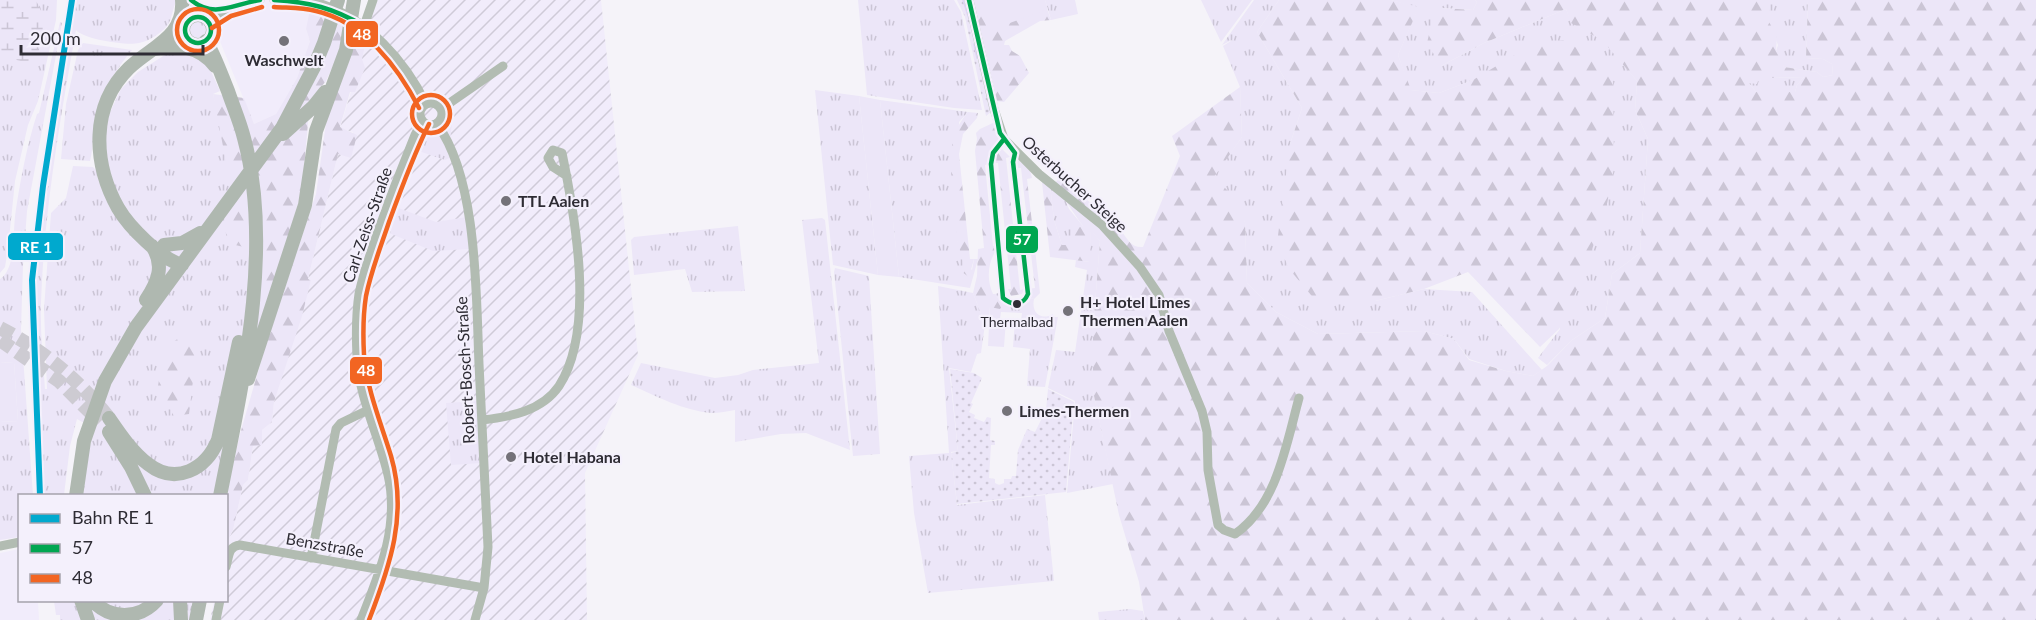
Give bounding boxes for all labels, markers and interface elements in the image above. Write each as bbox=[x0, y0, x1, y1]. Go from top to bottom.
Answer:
scale bar bbox=[21, 18, 202, 56]
line badge: 48 bbox=[345, 20, 379, 48]
text: 48 bbox=[353, 24, 371, 43]
text: 200 m bbox=[30, 27, 81, 49]
marker: Waschwelt bbox=[277, 34, 291, 48]
place label: Waschwelt bbox=[245, 50, 323, 69]
street label: Osterbucher Steige bbox=[1019, 131, 1132, 236]
street label: Carl-Zeiss-Straße bbox=[338, 165, 395, 285]
place label: TTL Aalen bbox=[518, 191, 589, 210]
marker: TTL Aalen bbox=[499, 194, 513, 208]
line badge: 57 bbox=[1005, 225, 1039, 254]
text: 57 bbox=[1013, 229, 1031, 248]
line badge: RE 1 bbox=[7, 232, 64, 261]
text: RE 1 bbox=[20, 237, 52, 256]
place label: H+ Hotel Limes Thermen Aalen bbox=[1080, 292, 1190, 329]
street label: Robert-Bosch-Straße bbox=[451, 296, 478, 444]
marker: Thermalbad bbox=[1011, 298, 1023, 310]
marker: H+ Hotel Limes Thermen Aalen bbox=[1061, 304, 1075, 318]
place label: Thermalbad bbox=[981, 313, 1053, 330]
line badge: 48 bbox=[349, 356, 383, 385]
text: 48 bbox=[357, 360, 375, 379]
place label: Limes-Thermen bbox=[1019, 401, 1129, 420]
marker: Limes-Thermen bbox=[1000, 404, 1014, 418]
place label: Hotel Habana bbox=[523, 447, 621, 466]
marker: Hotel Habana bbox=[504, 450, 518, 464]
legend bbox=[18, 494, 228, 602]
text: Bahn RE 1 bbox=[72, 506, 154, 528]
street label: Benzstraße bbox=[285, 528, 366, 561]
text: 57 bbox=[72, 536, 93, 558]
text: 48 bbox=[72, 566, 93, 588]

